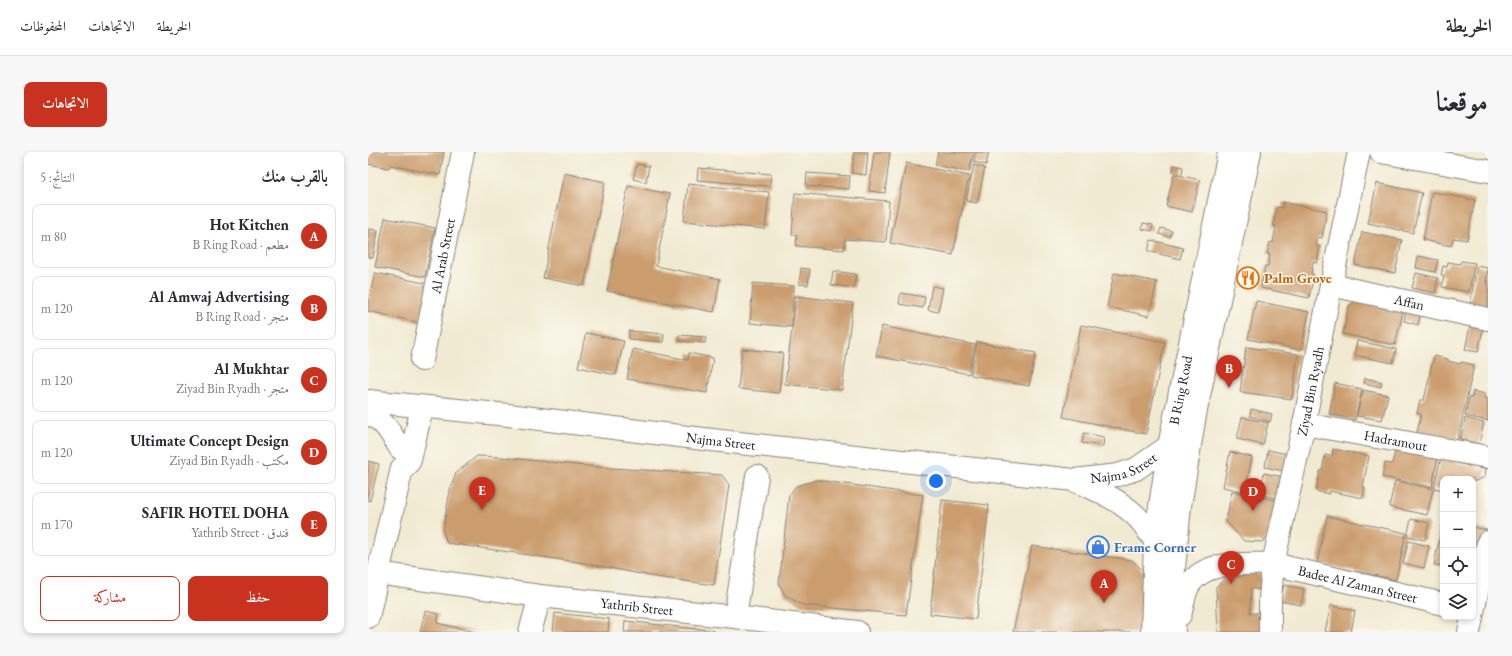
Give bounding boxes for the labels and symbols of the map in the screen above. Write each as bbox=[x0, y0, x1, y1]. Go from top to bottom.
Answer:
street label: Al Arab Street bbox=[426, 216, 459, 296]
restaurant icon: Palm Grove bbox=[1235, 265, 1261, 291]
place label: Palm Grove bbox=[1264, 269, 1332, 287]
street label: Affan bbox=[1391, 290, 1427, 314]
street label: Ziyad Bin Ryadh bbox=[1293, 345, 1328, 438]
street label: B Ring Road bbox=[1165, 353, 1196, 426]
pin: B bbox=[1216, 355, 1242, 388]
street label: Hadramout bbox=[1362, 426, 1429, 455]
street label: Najma Street bbox=[685, 428, 757, 454]
street label: Najma Street bbox=[1090, 448, 1161, 487]
your location bbox=[926, 471, 946, 491]
pin: E bbox=[469, 477, 495, 510]
pin: D bbox=[1240, 478, 1266, 511]
shop icon: Frame Corner bbox=[1085, 534, 1111, 560]
place label: Frame Corner bbox=[1114, 538, 1196, 556]
pin: C bbox=[1218, 551, 1244, 584]
street label: Badee Al Zaman Street bbox=[1296, 561, 1420, 607]
pin: A bbox=[1091, 570, 1117, 603]
street label: Yathrib Street bbox=[600, 594, 675, 619]

